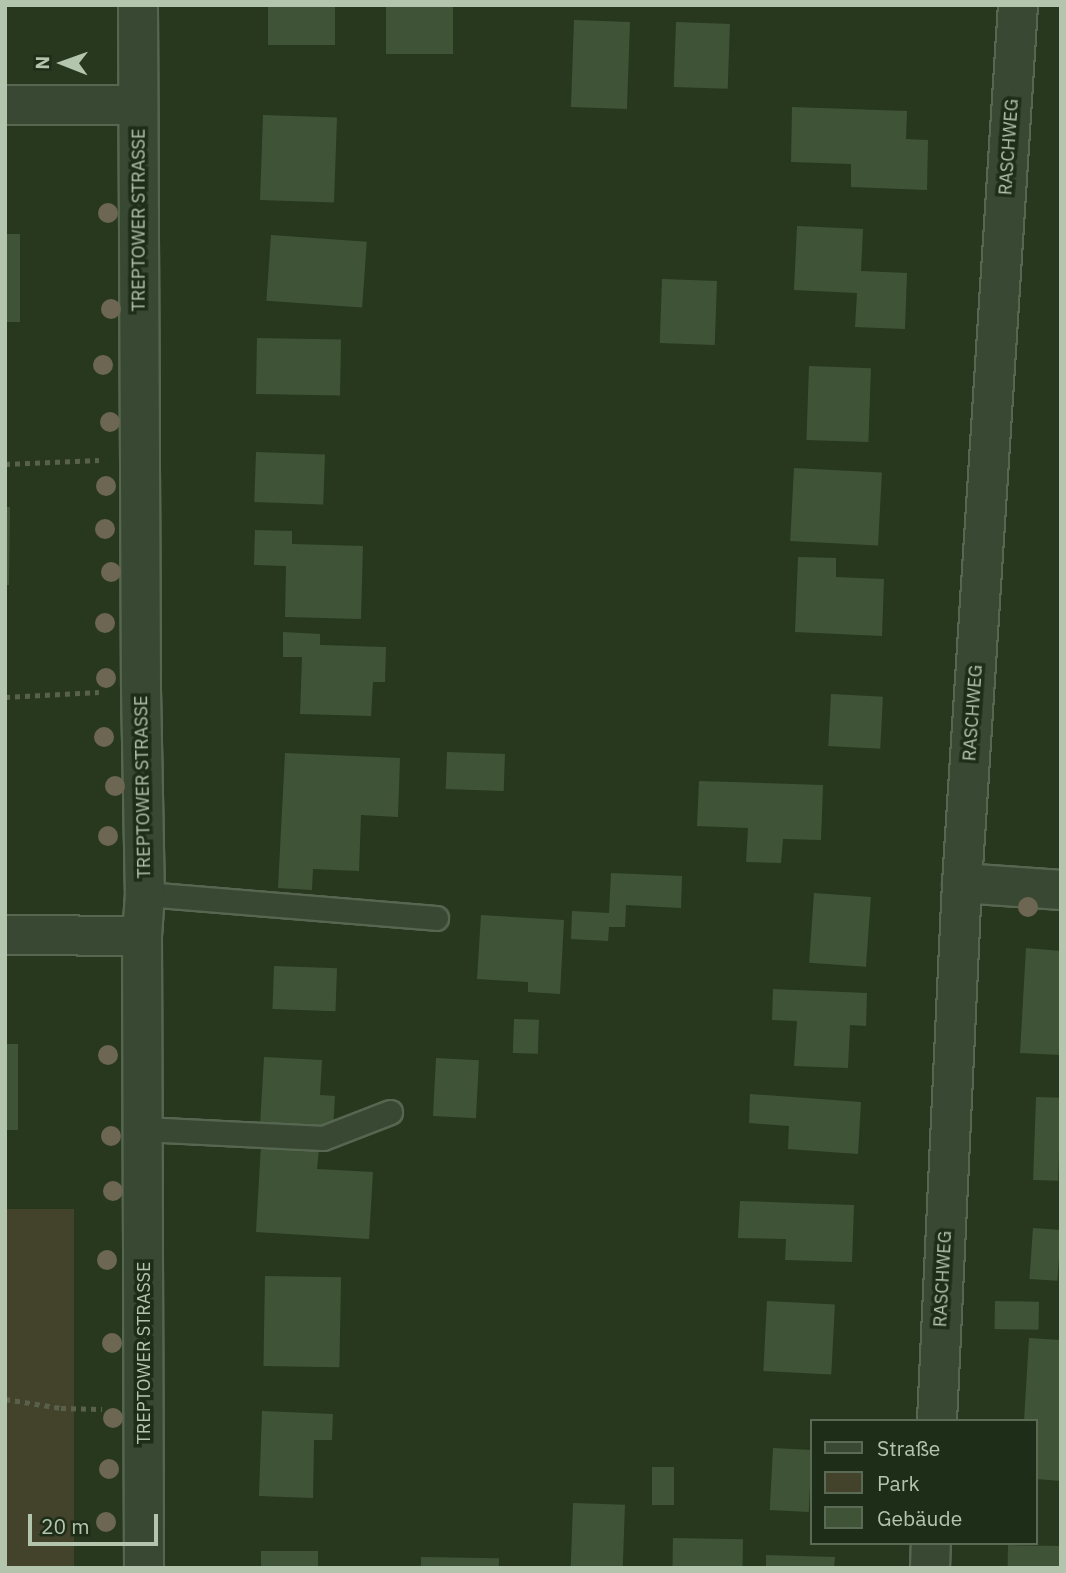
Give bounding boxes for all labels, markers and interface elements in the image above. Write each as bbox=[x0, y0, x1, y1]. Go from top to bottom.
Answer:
north arrow bbox=[28, 28, 98, 98]
text: N bbox=[30, 56, 54, 70]
street label: RASCHWEG bbox=[995, 98, 1023, 196]
street label: TREPTOWER STRASSE bbox=[128, 128, 150, 312]
street label: RASCHWEG bbox=[959, 664, 987, 762]
street label: TREPTOWER STRASSE bbox=[131, 695, 155, 879]
street label: RASCHWEG bbox=[930, 1230, 956, 1328]
street label: TREPTOWER STRASSE bbox=[133, 1261, 155, 1445]
legend bbox=[810, 1419, 1038, 1545]
text: Straße bbox=[877, 1434, 940, 1462]
text: Park bbox=[877, 1469, 920, 1497]
scale bar bbox=[32, 1500, 161, 1544]
text: Gebäude bbox=[877, 1504, 962, 1532]
text: 20 m bbox=[41, 1512, 90, 1540]

